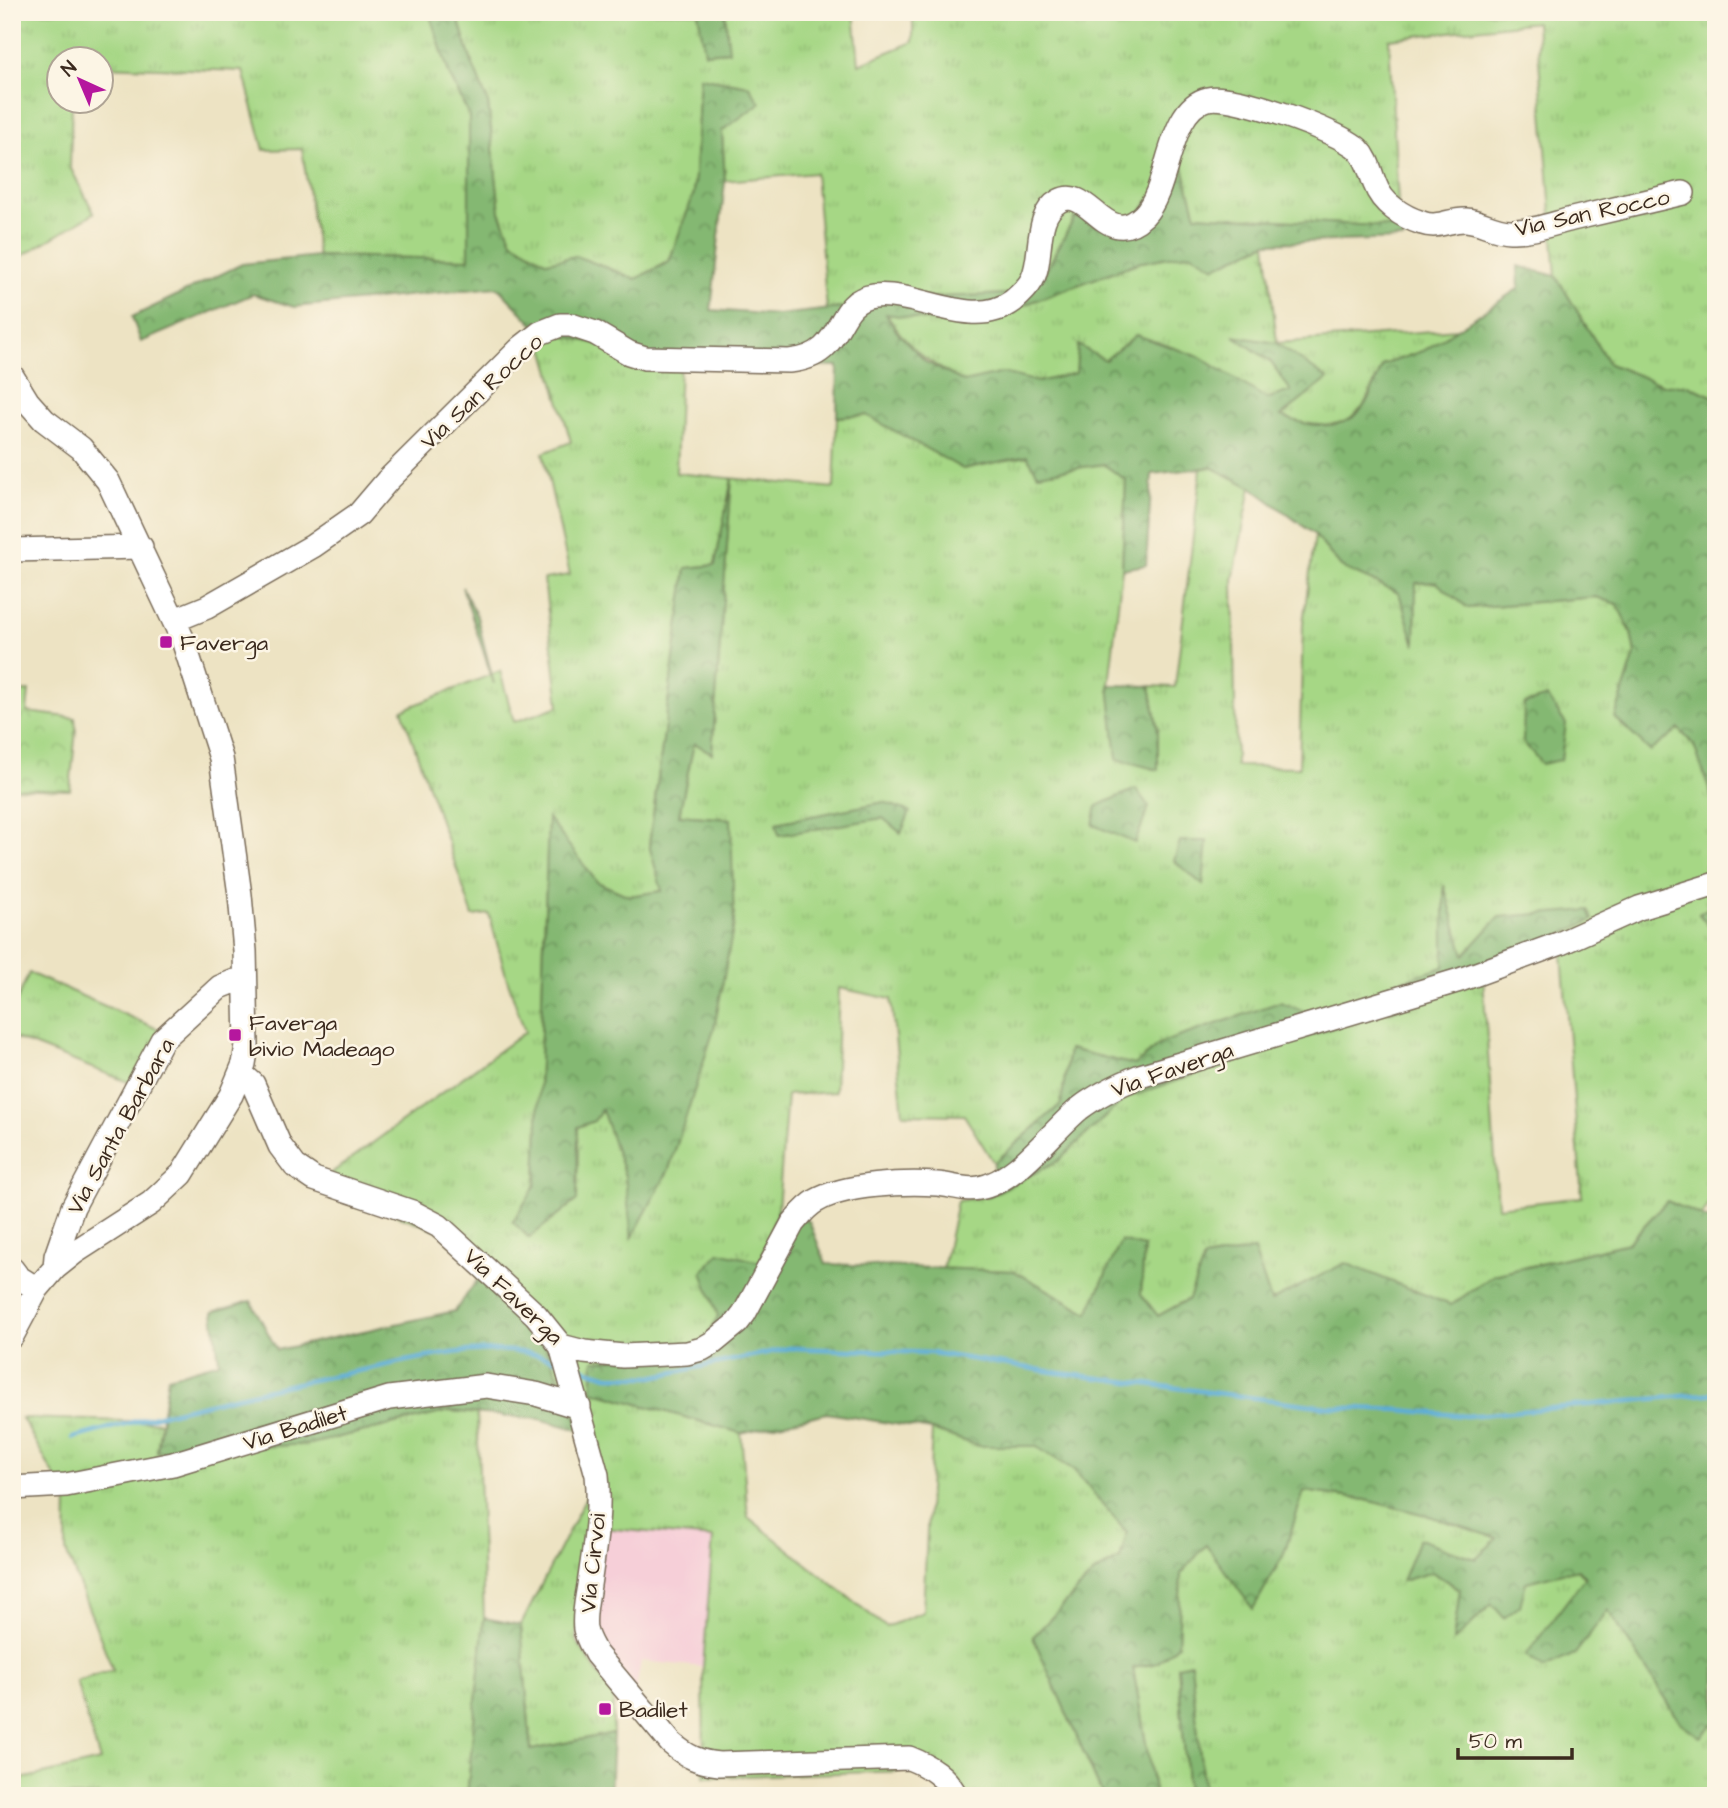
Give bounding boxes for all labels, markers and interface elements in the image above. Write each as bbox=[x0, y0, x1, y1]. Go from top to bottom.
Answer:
north arrow bbox=[46, 46, 116, 116]
text: N bbox=[56, 55, 83, 83]
street label: Via San Rocco bbox=[1512, 181, 1673, 245]
street label: Via San Rocco bbox=[413, 326, 550, 457]
place label: Faverga bbox=[180, 627, 269, 660]
marker: Faverga bbox=[158, 634, 174, 650]
place label: Faverga bivio Madeago bbox=[249, 1007, 394, 1066]
marker: Faverga bivio Madeago bbox=[227, 1027, 243, 1043]
street label: Via Santa Barbara bbox=[59, 1032, 183, 1220]
street label: Via Faverga bbox=[1107, 1034, 1238, 1107]
street label: Via Faverga bbox=[456, 1241, 570, 1353]
street label: Via Badilet bbox=[239, 1397, 352, 1459]
street label: Via Cirvoi bbox=[572, 1511, 614, 1614]
place label: Badilet bbox=[619, 1694, 688, 1726]
marker: Badilet bbox=[597, 1701, 613, 1717]
scale bar bbox=[1458, 1717, 1572, 1761]
text: 50 m bbox=[1469, 1727, 1523, 1756]

